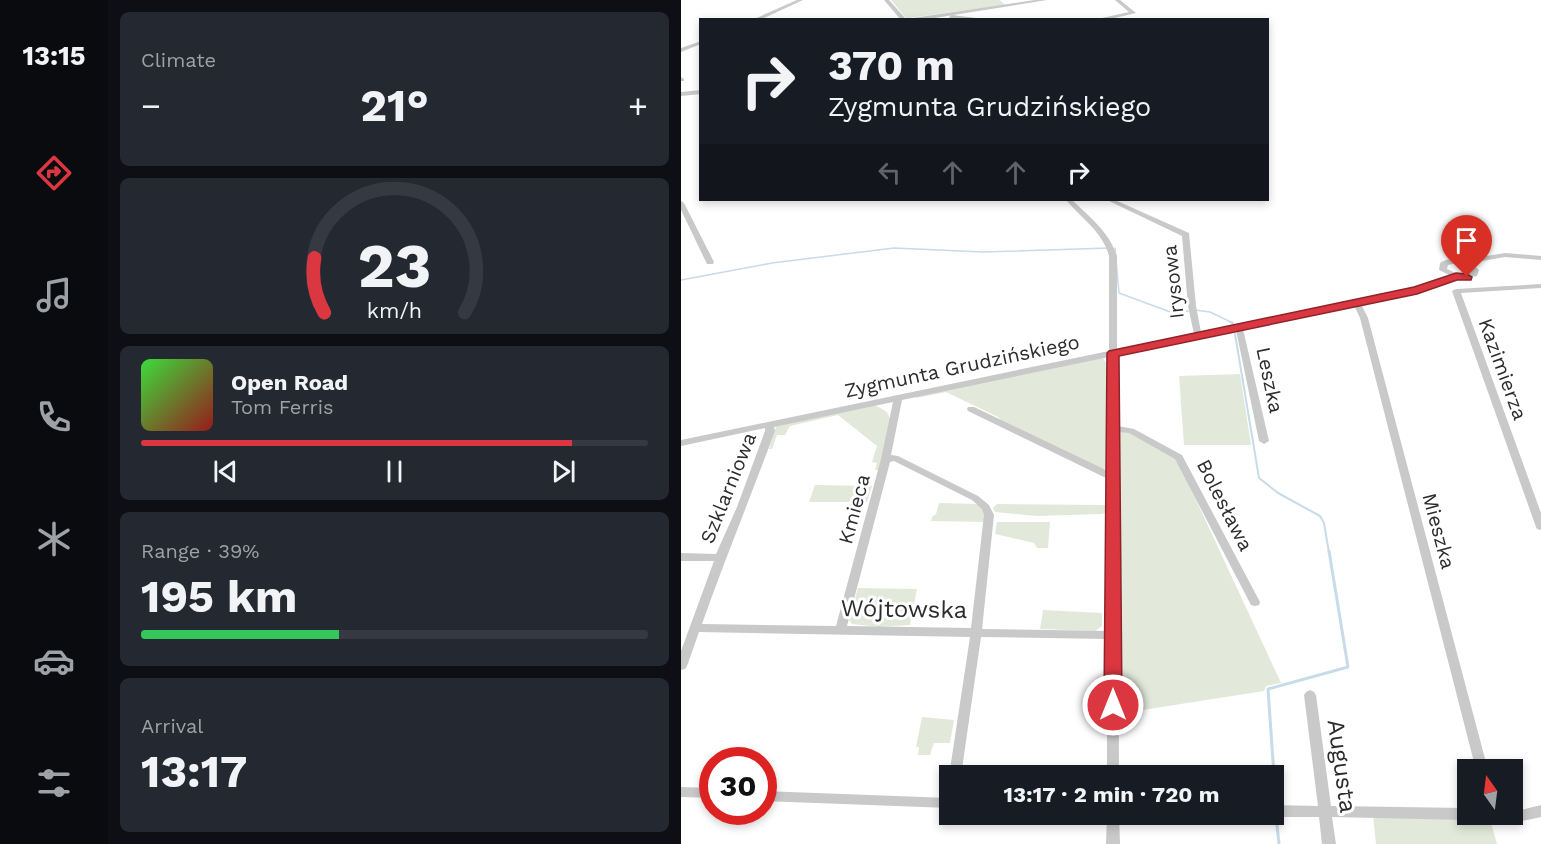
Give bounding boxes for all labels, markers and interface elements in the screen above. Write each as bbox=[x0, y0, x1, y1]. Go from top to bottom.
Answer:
text: 13:15 bbox=[22, 40, 86, 72]
text: 370 m bbox=[828, 41, 955, 90]
icon: right bbox=[729, 42, 807, 120]
text: Climate bbox=[141, 48, 216, 72]
text: 21° bbox=[360, 79, 429, 132]
text: − bbox=[141, 86, 161, 125]
text: + bbox=[628, 86, 648, 125]
text: Zygmunta Grudzińskiego bbox=[828, 91, 1151, 123]
icon: directions bbox=[33, 152, 75, 194]
icon: left bbox=[873, 156, 906, 189]
icon: ahead bbox=[936, 156, 969, 189]
icon: ahead bbox=[999, 156, 1032, 189]
icon: right bbox=[1062, 156, 1095, 189]
pin bbox=[1441, 215, 1492, 277]
icon: arrive bbox=[1450, 224, 1483, 257]
text: 23 bbox=[357, 229, 432, 302]
street label: Irysowa bbox=[1157, 244, 1189, 320]
icon: music bbox=[33, 274, 75, 316]
text: km/h bbox=[367, 298, 422, 323]
street label: Kazimierza bbox=[1474, 315, 1532, 423]
street label: Zygmunta Grudzińskiego bbox=[842, 329, 1082, 403]
street label: Leszka bbox=[1251, 345, 1289, 415]
text: Open Road bbox=[231, 370, 348, 395]
text: Tom Ferris bbox=[231, 395, 334, 419]
icon: phone bbox=[33, 396, 75, 438]
street label: Szklarniowa bbox=[695, 429, 761, 547]
icon: previous bbox=[209, 455, 242, 488]
icon: pause bbox=[378, 455, 411, 488]
icon: next bbox=[547, 455, 580, 488]
street label: Bolesława bbox=[1192, 455, 1258, 555]
street label: Kmieca bbox=[833, 471, 875, 547]
street label: Mieszka bbox=[1417, 490, 1461, 572]
icon: climate bbox=[33, 518, 75, 560]
text: Range · 39% bbox=[141, 539, 259, 563]
text: 195 km bbox=[141, 570, 297, 623]
street label: Wójtowska bbox=[841, 594, 967, 624]
icon: car bbox=[33, 640, 75, 682]
position arrow bbox=[1081, 673, 1145, 737]
text: Arrival bbox=[141, 714, 203, 738]
street label: Augusta bbox=[1322, 717, 1362, 815]
text: 13:17 bbox=[141, 745, 247, 798]
speed limit sign: 30 bbox=[699, 747, 777, 825]
north arrow bbox=[1457, 759, 1523, 825]
map controls bbox=[1457, 759, 1523, 825]
icon: filters bbox=[33, 762, 75, 804]
text: 13:17 · 2 min · 720 m bbox=[1004, 782, 1219, 807]

